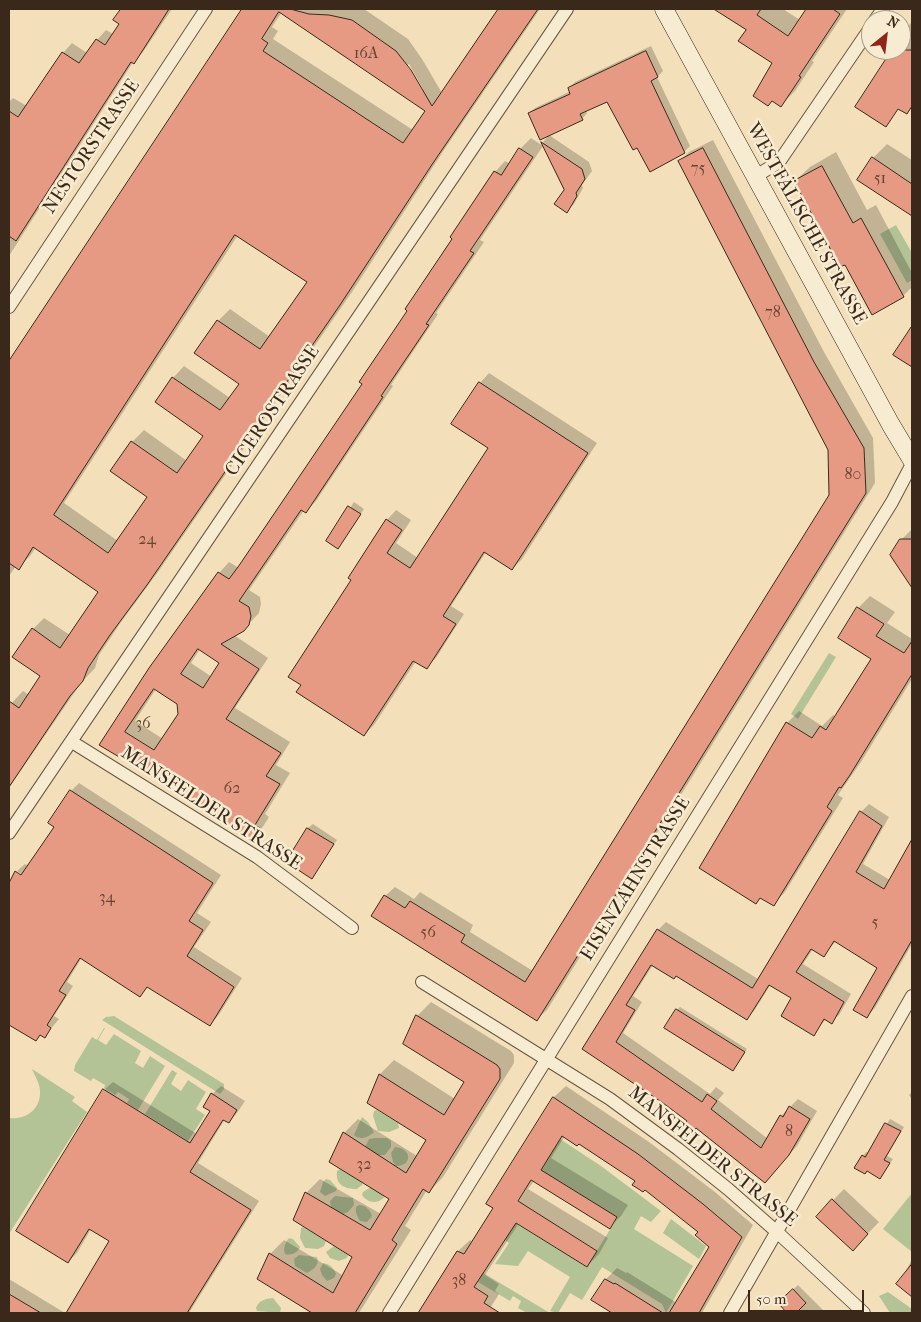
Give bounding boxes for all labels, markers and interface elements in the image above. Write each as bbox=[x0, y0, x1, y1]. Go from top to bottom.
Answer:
north arrow bbox=[861, 10, 911, 60]
text: N bbox=[884, 12, 902, 32]
house number: 16A bbox=[354, 44, 378, 64]
street label: NESTORSTRASSE bbox=[39, 75, 145, 219]
street label: WESTFÄLISCHE STRASSE bbox=[741, 119, 871, 329]
house number: 75 bbox=[691, 159, 705, 179]
house number: 51 bbox=[874, 169, 886, 189]
house number: 78 bbox=[765, 303, 781, 323]
street label: CICEROSTRASSE bbox=[221, 341, 325, 481]
house number: 80 bbox=[845, 465, 861, 485]
house number: 24 bbox=[138, 530, 156, 550]
house number: 36 bbox=[135, 714, 151, 734]
street label: MANSFELDER STRASSE bbox=[116, 742, 306, 876]
house number: 62 bbox=[224, 779, 240, 799]
street label: EISENZAHNSTRASSE bbox=[576, 793, 696, 965]
house number: 34 bbox=[99, 888, 115, 908]
house number: 5 bbox=[872, 913, 878, 933]
house number: 56 bbox=[420, 923, 436, 943]
street label: MANSFELDER STRASSE bbox=[623, 1082, 801, 1232]
house number: 8 bbox=[785, 1122, 793, 1142]
house number: 32 bbox=[357, 1155, 371, 1175]
house number: 38 bbox=[452, 1271, 466, 1291]
scale bar bbox=[751, 1280, 867, 1312]
text: 50 m bbox=[756, 1290, 786, 1308]

